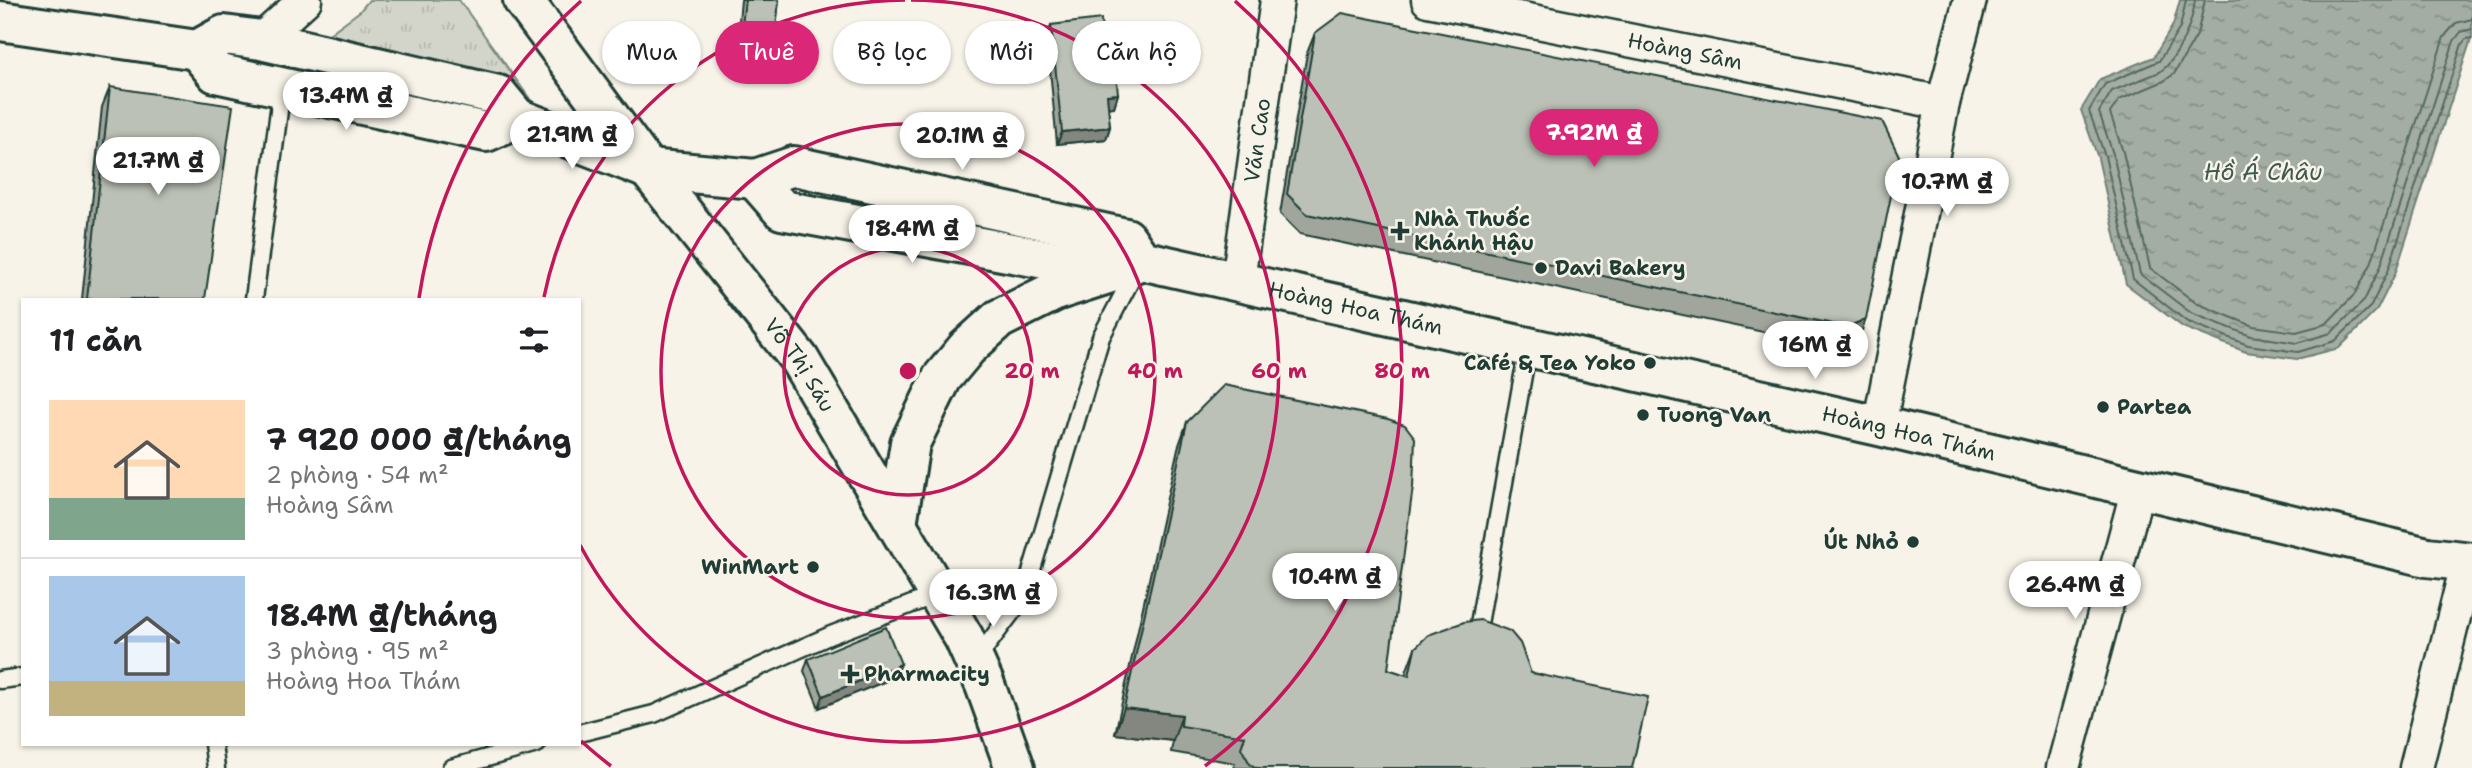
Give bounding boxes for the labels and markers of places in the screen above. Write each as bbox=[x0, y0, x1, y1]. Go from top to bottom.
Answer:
pin: 13.4M ₫ bbox=[281, 72, 411, 132]
pin: 7.92M ₫ bbox=[1529, 110, 1659, 169]
pin: 21.9M ₫ bbox=[507, 111, 637, 171]
pin: 20.1M ₫ bbox=[897, 113, 1027, 172]
pin: 21.7M ₫ bbox=[93, 138, 223, 197]
pin: 10.7M ₫ bbox=[1882, 158, 2012, 218]
pin: 18.4M ₫ bbox=[847, 205, 977, 265]
place label: Nhà Thuốc Khánh Hậu bbox=[1414, 205, 1534, 257]
marker: Nhà Thuốc Khánh Hậu bbox=[1392, 223, 1408, 239]
place label: Davi Bakery bbox=[1555, 254, 1686, 282]
marker: Davi Bakery bbox=[1533, 260, 1549, 276]
pin: 16M ₫ bbox=[1766, 322, 1864, 381]
place label: Café & Tea Yoko bbox=[1464, 349, 1636, 377]
marker: Café & Tea Yoko bbox=[1642, 355, 1658, 371]
centre of rings bbox=[896, 359, 920, 383]
place label: Partea bbox=[2117, 393, 2192, 421]
marker: Partea bbox=[2095, 399, 2111, 415]
place label: Tuong Van bbox=[1657, 401, 1771, 429]
marker: Tuong Van bbox=[1635, 407, 1651, 423]
place label: Út Nhỏ bbox=[1823, 527, 1899, 556]
marker: Út Nhỏ bbox=[1905, 534, 1921, 550]
place label: WinMart bbox=[701, 553, 799, 581]
pin: 10.4M ₫ bbox=[1270, 554, 1400, 613]
marker: WinMart bbox=[805, 559, 821, 575]
pin: 26.4M ₫ bbox=[2010, 562, 2140, 621]
pin: 16.3M ₫ bbox=[928, 570, 1058, 629]
place label: Pharmacity bbox=[864, 660, 990, 688]
marker: Pharmacity bbox=[842, 666, 858, 682]

